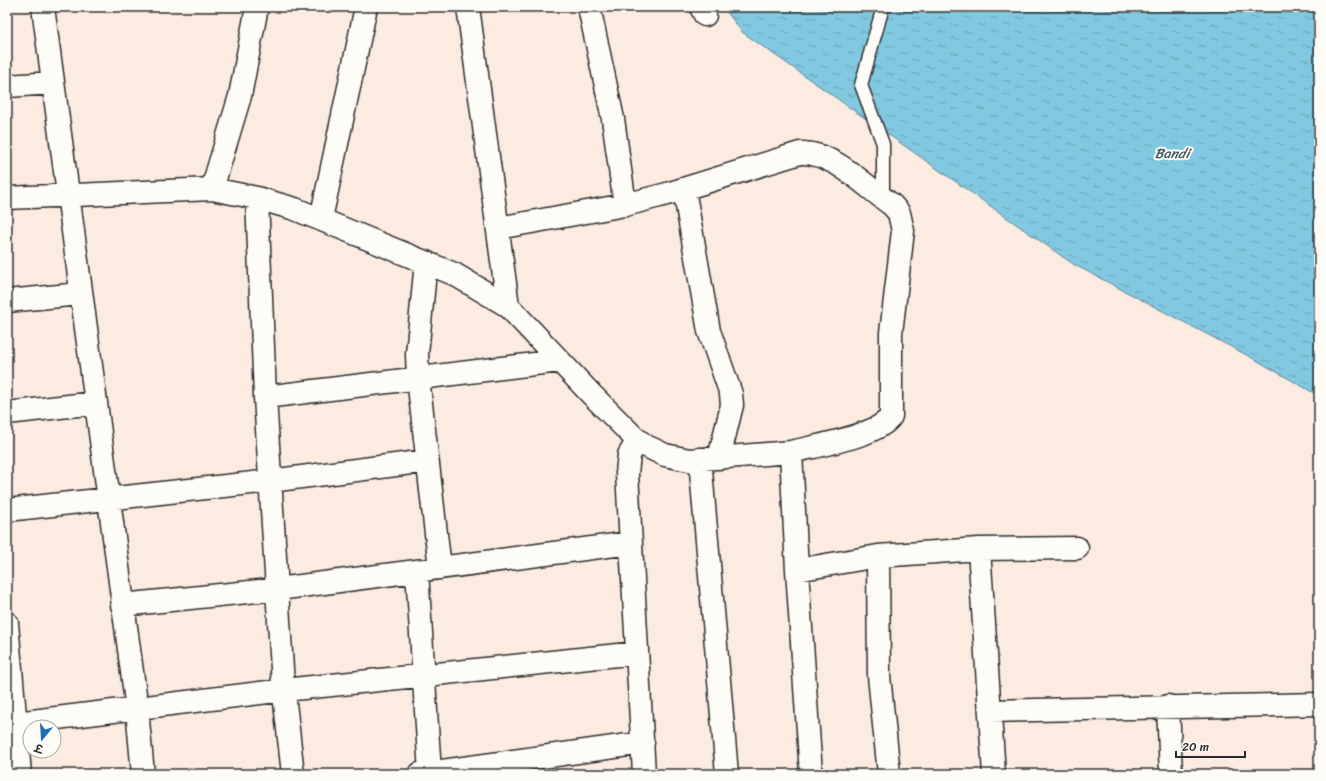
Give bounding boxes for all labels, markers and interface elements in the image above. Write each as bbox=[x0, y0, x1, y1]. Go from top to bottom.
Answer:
water label: Bandi bbox=[1155, 141, 1192, 166]
north arrow bbox=[22, 719, 62, 759]
scale bar bbox=[1176, 733, 1245, 759]
text: 20 m bbox=[1182, 736, 1209, 758]
text: उ bbox=[31, 737, 46, 759]

